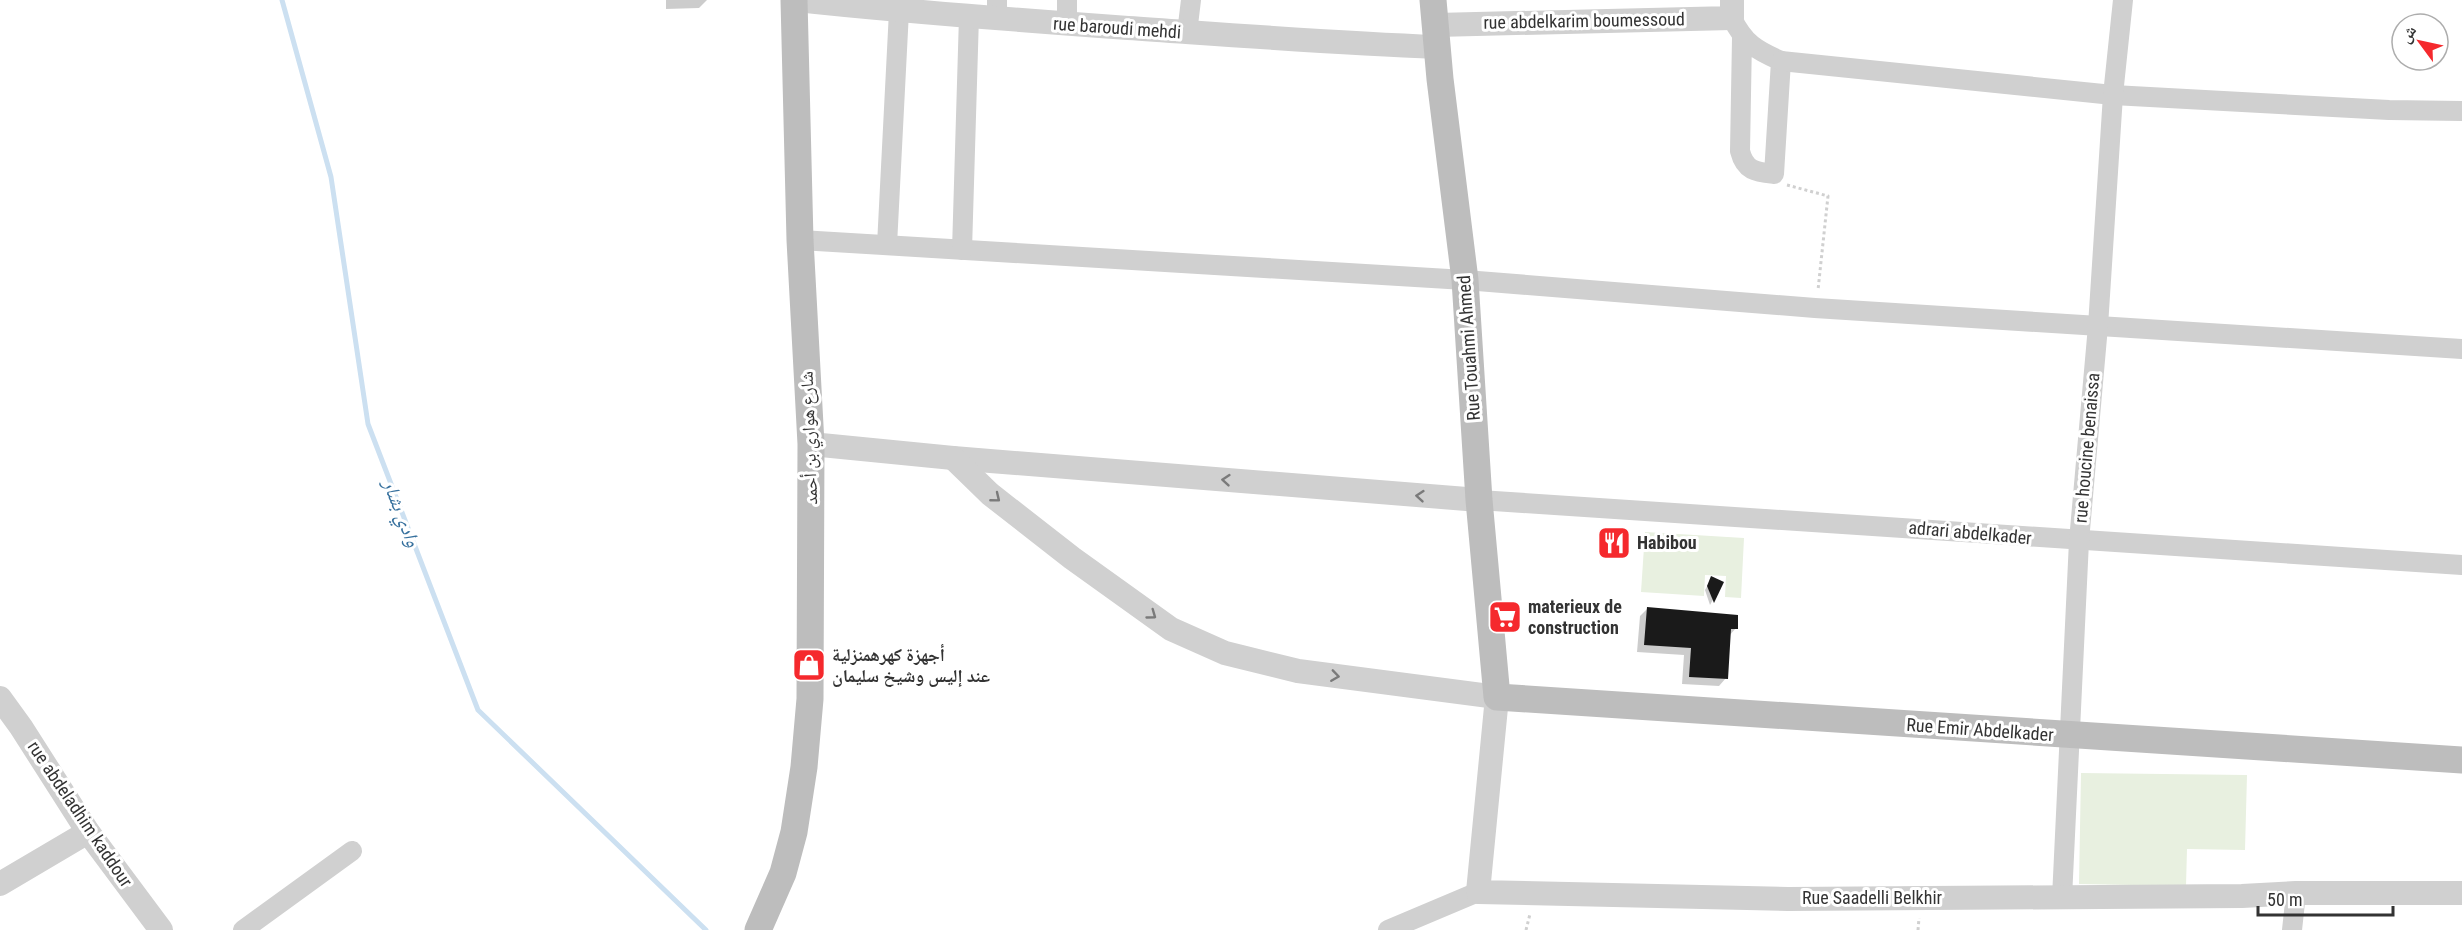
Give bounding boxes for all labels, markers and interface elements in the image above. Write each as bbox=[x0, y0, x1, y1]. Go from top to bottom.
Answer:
street label: rue abdelkarim boumessoud bbox=[1483, 8, 1685, 33]
north arrow bbox=[2390, 12, 2450, 72]
street label: rue baroudi mehdi bbox=[1052, 13, 1182, 42]
text: ش bbox=[2395, 22, 2420, 46]
street label: Rue Touahmi Ahmed bbox=[1453, 275, 1484, 422]
street label: شارع هواري بن أحمد bbox=[796, 371, 826, 505]
street label: rue houcine benaissa bbox=[2069, 372, 2104, 524]
water label: وادي بشار bbox=[374, 474, 426, 552]
one-way arrow bbox=[1221, 474, 1231, 487]
one-way arrow bbox=[1416, 489, 1425, 502]
one-way arrow bbox=[989, 490, 1000, 501]
street label: adrari abdelkader bbox=[1908, 517, 2033, 548]
restaurant icon: Habibou bbox=[1596, 525, 1632, 561]
place label: Habibou bbox=[1637, 532, 1697, 553]
place label: materieux de construction bbox=[1528, 596, 1622, 638]
supermarket icon: materieux de construction bbox=[1487, 599, 1523, 635]
one-way arrow bbox=[1145, 608, 1156, 619]
place label: أجهزة كهرهمنزلية عند إليس وشيخ سليمان bbox=[832, 644, 990, 688]
shop icon: أجهزة كهرهمنزلية عند إليس وشيخ سليمان bbox=[791, 647, 827, 683]
one-way arrow bbox=[1330, 669, 1339, 681]
street label: Rue Emir Abdelkader bbox=[1906, 714, 2055, 745]
street label: rue abdeladhim kaddour bbox=[24, 737, 137, 891]
scale bar bbox=[2258, 879, 2393, 917]
street label: Rue Saadelli Belkhir bbox=[1802, 887, 1943, 908]
text: 50 m bbox=[2267, 889, 2302, 910]

